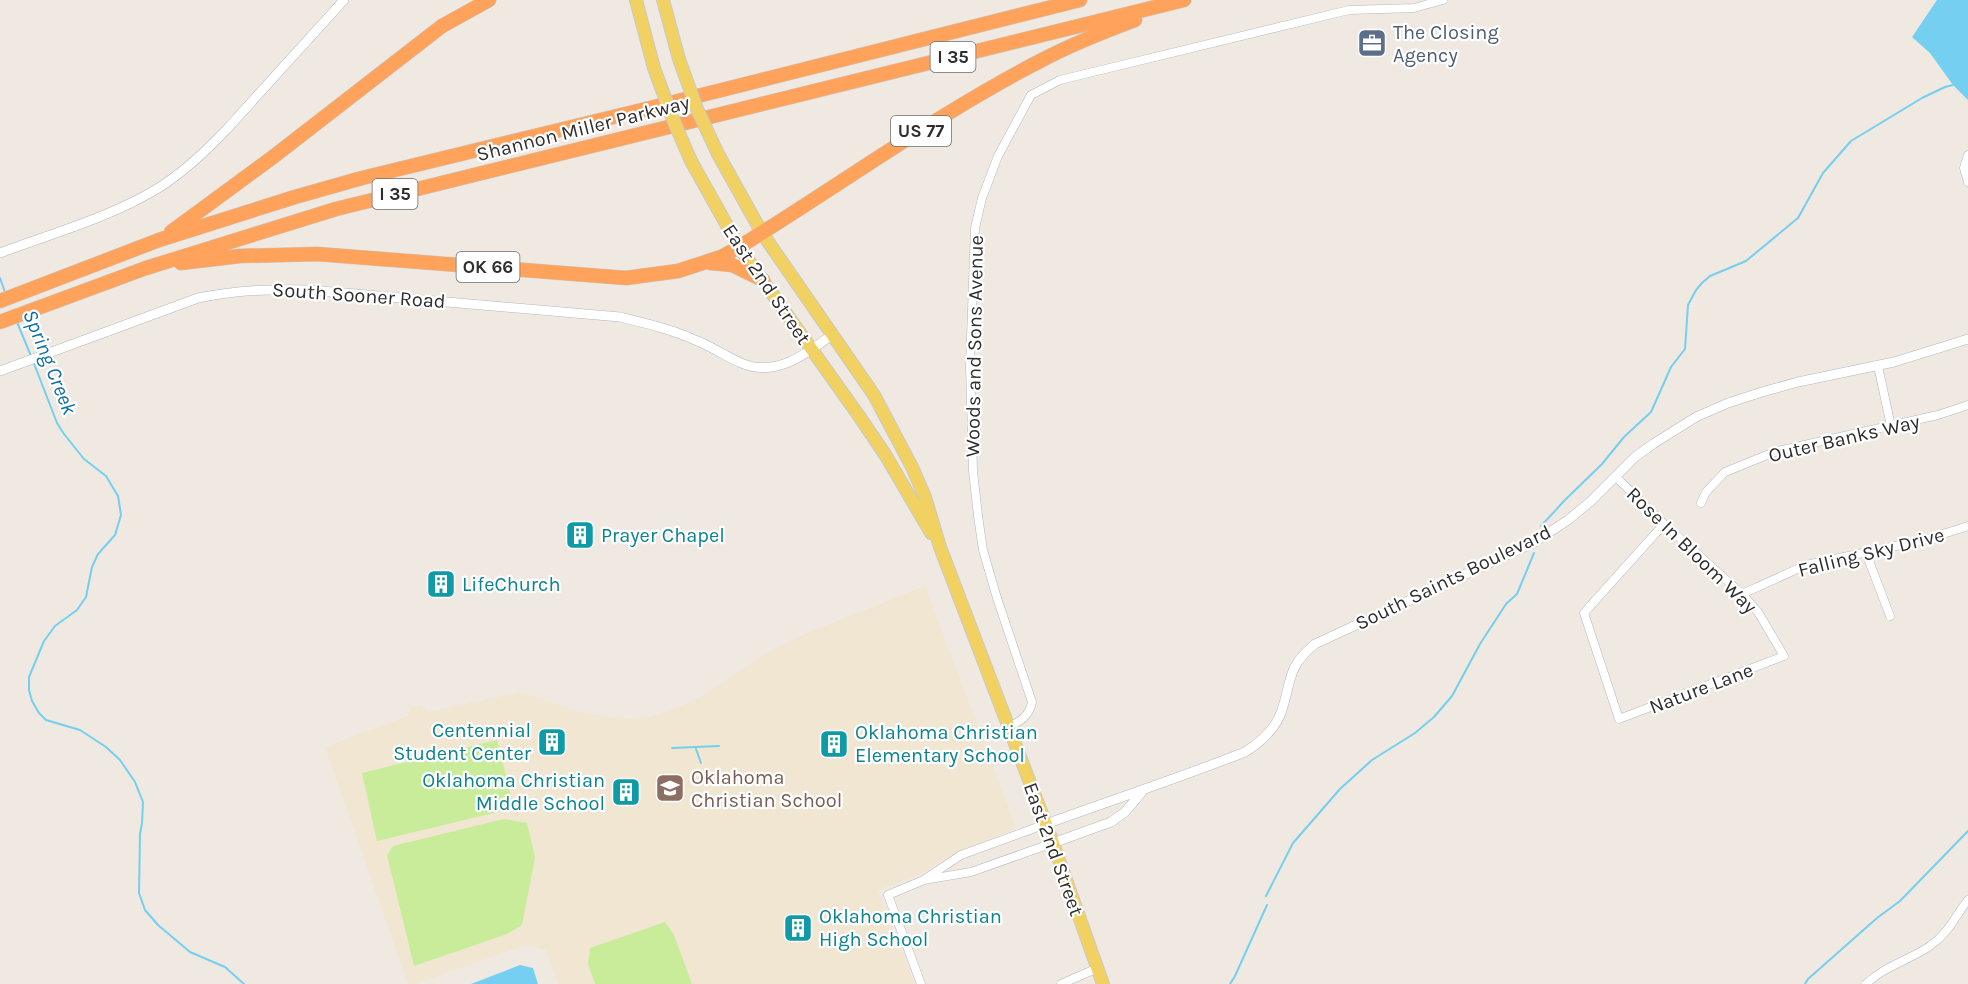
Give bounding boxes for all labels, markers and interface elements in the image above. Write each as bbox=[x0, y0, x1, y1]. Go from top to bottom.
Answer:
place label: The Closing Agency bbox=[1393, 21, 1499, 67]
office icon: The Closing Agency bbox=[1356, 27, 1388, 59]
road number: I 35 bbox=[930, 42, 976, 72]
street label: Shannon Miller Parkway bbox=[474, 91, 692, 166]
road number: US 77 bbox=[891, 116, 951, 146]
road number: I 35 bbox=[372, 179, 418, 209]
street label: East 2nd Street bbox=[718, 220, 816, 349]
street label: Woods and Sons Avenue bbox=[961, 235, 988, 457]
road number: OK 66 bbox=[456, 252, 520, 282]
street label: South Sooner Road bbox=[271, 278, 446, 313]
water label: Spring Creek bbox=[18, 306, 82, 418]
street label: Outer Banks Way bbox=[1766, 410, 1922, 467]
street label: Rose In Bloom Way bbox=[1622, 482, 1762, 618]
building icon: Prayer Chapel bbox=[564, 519, 596, 551]
street label: South Saints Boulevard bbox=[1352, 520, 1555, 635]
street label: Falling Sky Drive bbox=[1796, 523, 1947, 582]
place label: Prayer Chapel bbox=[601, 524, 725, 547]
building icon: LifeChurch bbox=[425, 568, 457, 600]
place label: LifeChurch bbox=[462, 573, 561, 596]
street label: Nature Lane bbox=[1646, 658, 1756, 719]
place label: Centennial Student Center bbox=[393, 719, 532, 765]
place label: Oklahoma Christian Elementary School bbox=[855, 721, 1038, 767]
building icon: Centennial Student Center bbox=[536, 726, 568, 758]
building icon: Oklahoma Christian Elementary School bbox=[818, 728, 850, 760]
place label: Oklahoma Christian School bbox=[691, 766, 842, 812]
place label: Oklahoma Christian Middle School bbox=[422, 769, 605, 815]
school or university icon: Oklahoma Christian School bbox=[654, 772, 686, 804]
building icon: Oklahoma Christian Middle School bbox=[610, 776, 642, 808]
street label: East 2nd Street bbox=[1019, 779, 1088, 919]
place label: Oklahoma Christian High School bbox=[819, 905, 1002, 951]
building icon: Oklahoma Christian High School bbox=[782, 912, 814, 944]

